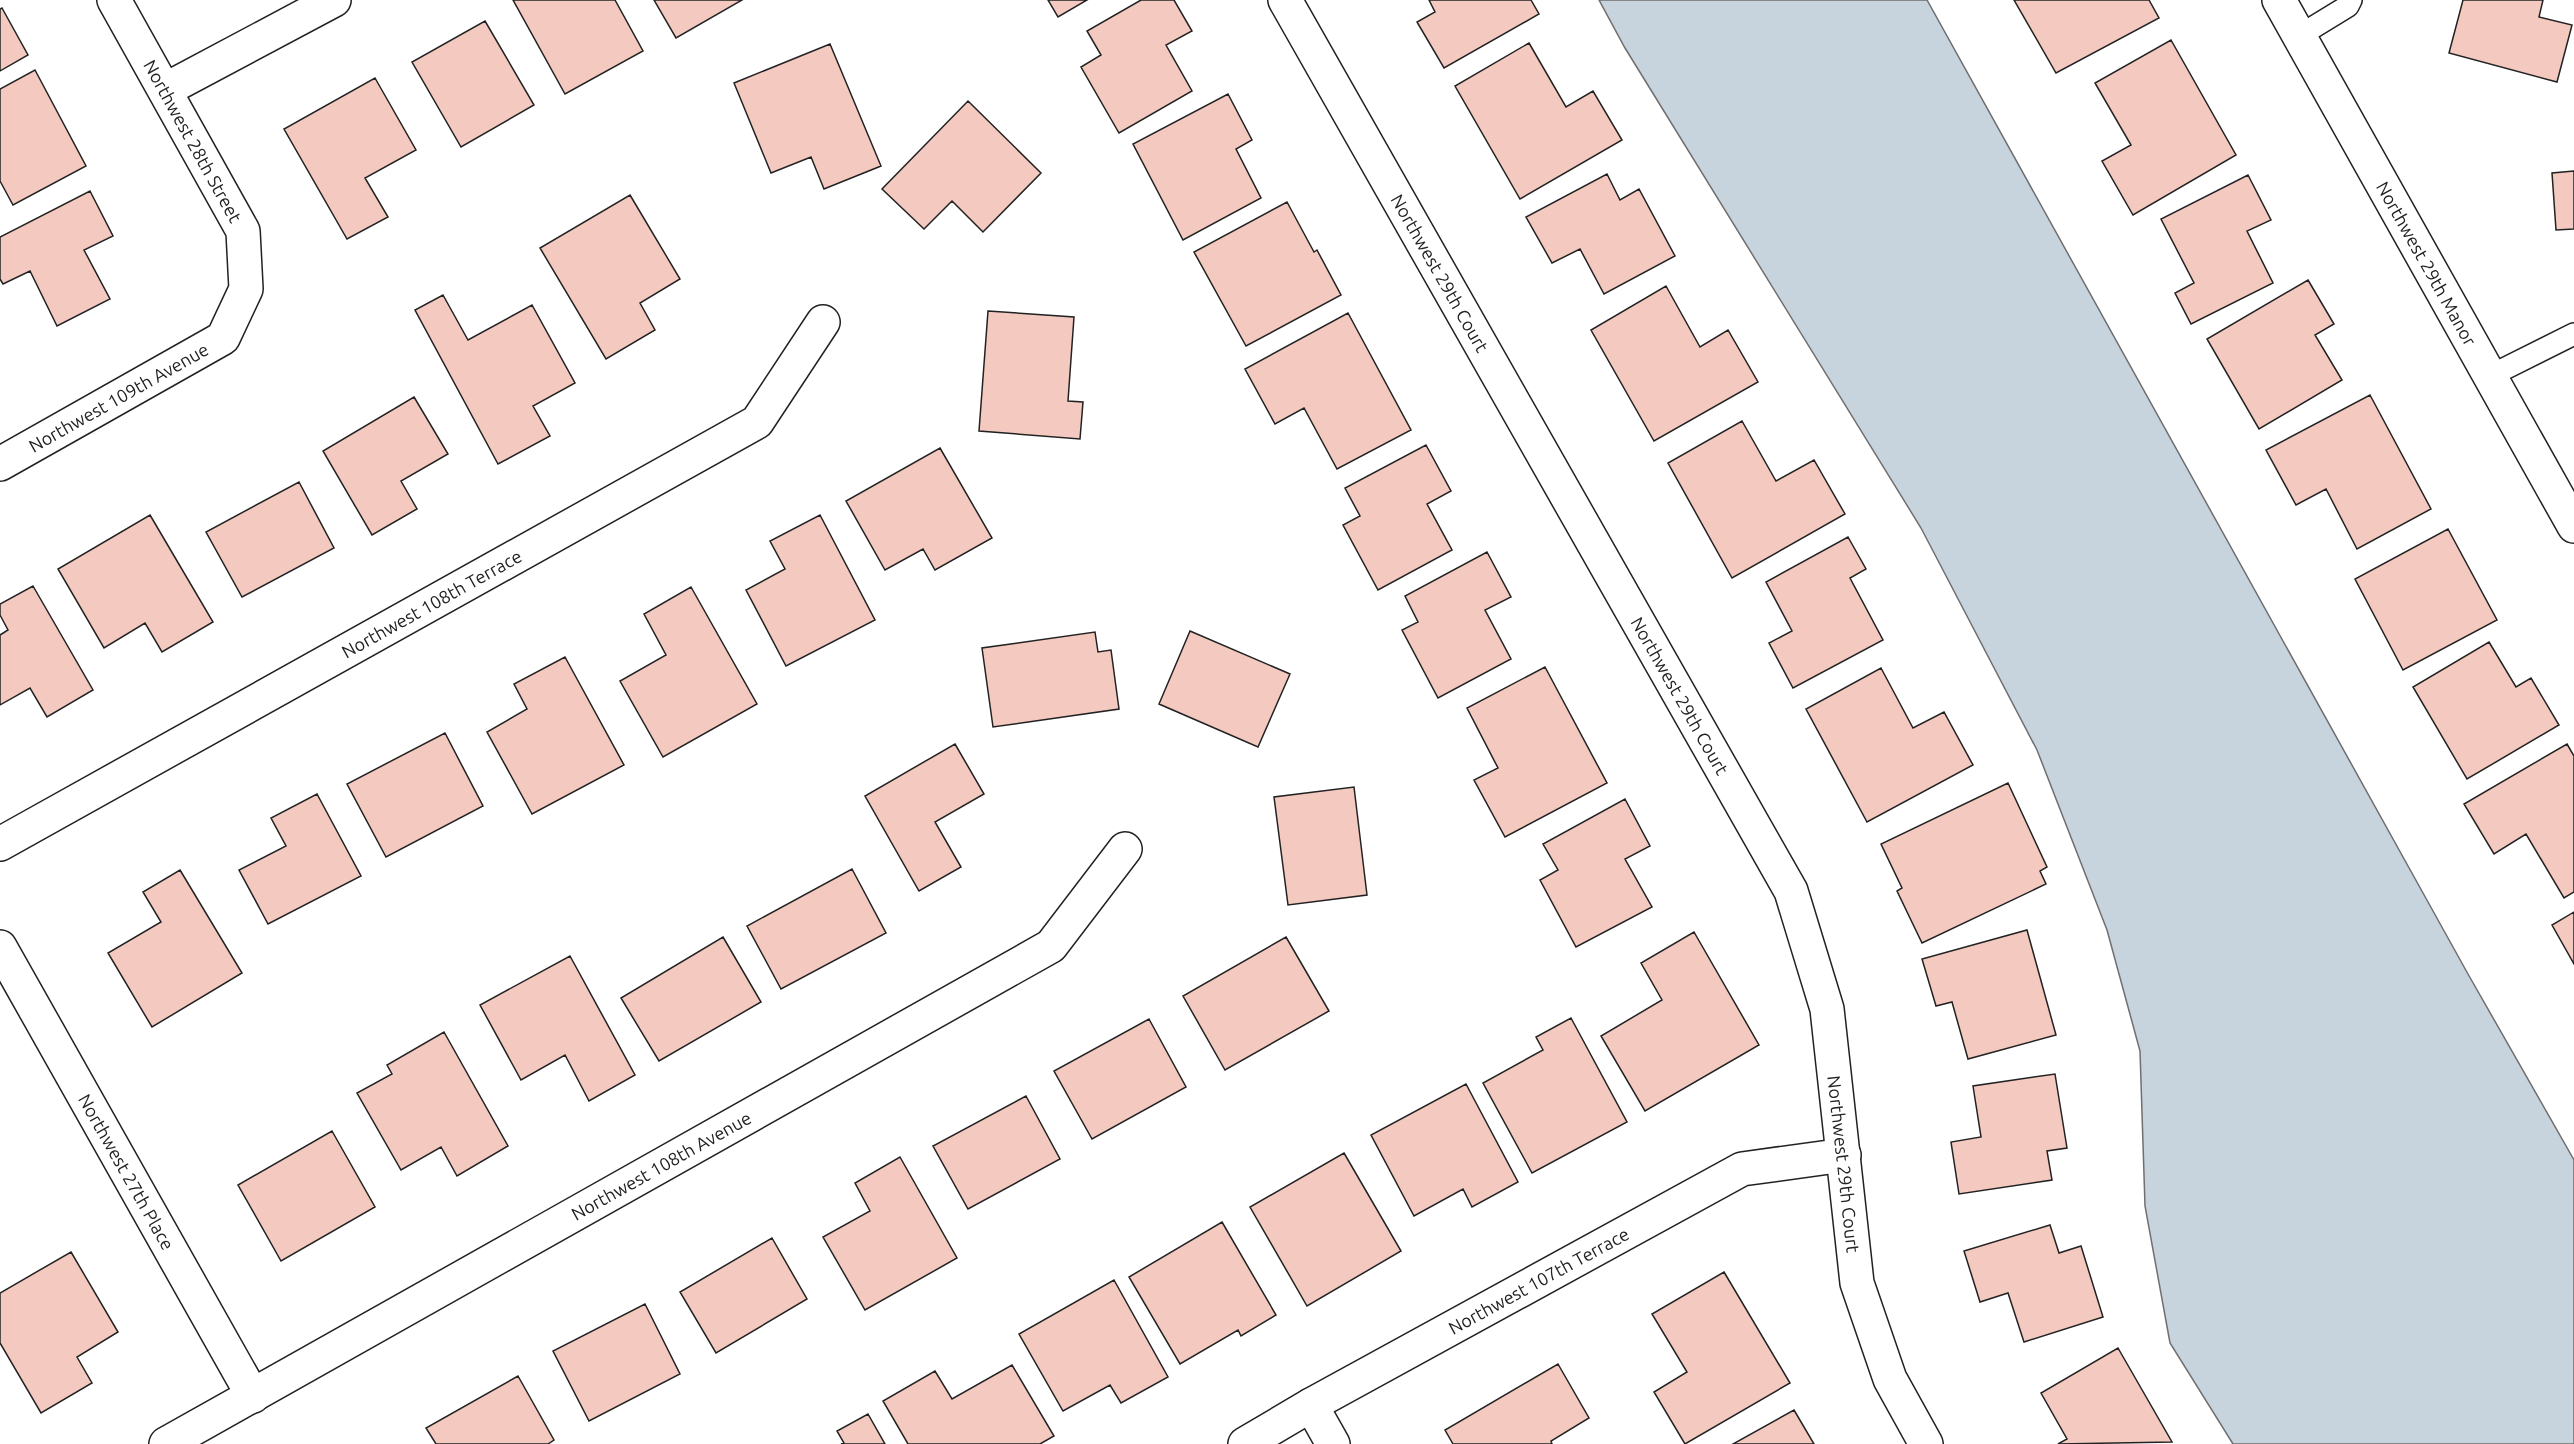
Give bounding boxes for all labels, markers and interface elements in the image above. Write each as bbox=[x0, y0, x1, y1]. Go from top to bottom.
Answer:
street label: Northwest 28th Street bbox=[140, 56, 246, 226]
street label: Northwest 29th Manor bbox=[2373, 178, 2481, 349]
street label: Northwest 29th Court bbox=[1387, 191, 1493, 355]
street label: Northwest 109th Avenue bbox=[25, 338, 212, 456]
street label: Northwest 108th Terrace bbox=[338, 545, 525, 662]
street label: Northwest 29th Court bbox=[1627, 613, 1733, 778]
street label: Northwest 29th Court bbox=[1824, 1074, 1864, 1254]
street label: Northwest 27th Place bbox=[75, 1090, 178, 1253]
street label: Northwest 108th Avenue bbox=[568, 1107, 754, 1224]
street label: Northwest 107th Terrace bbox=[1445, 1223, 1632, 1338]

